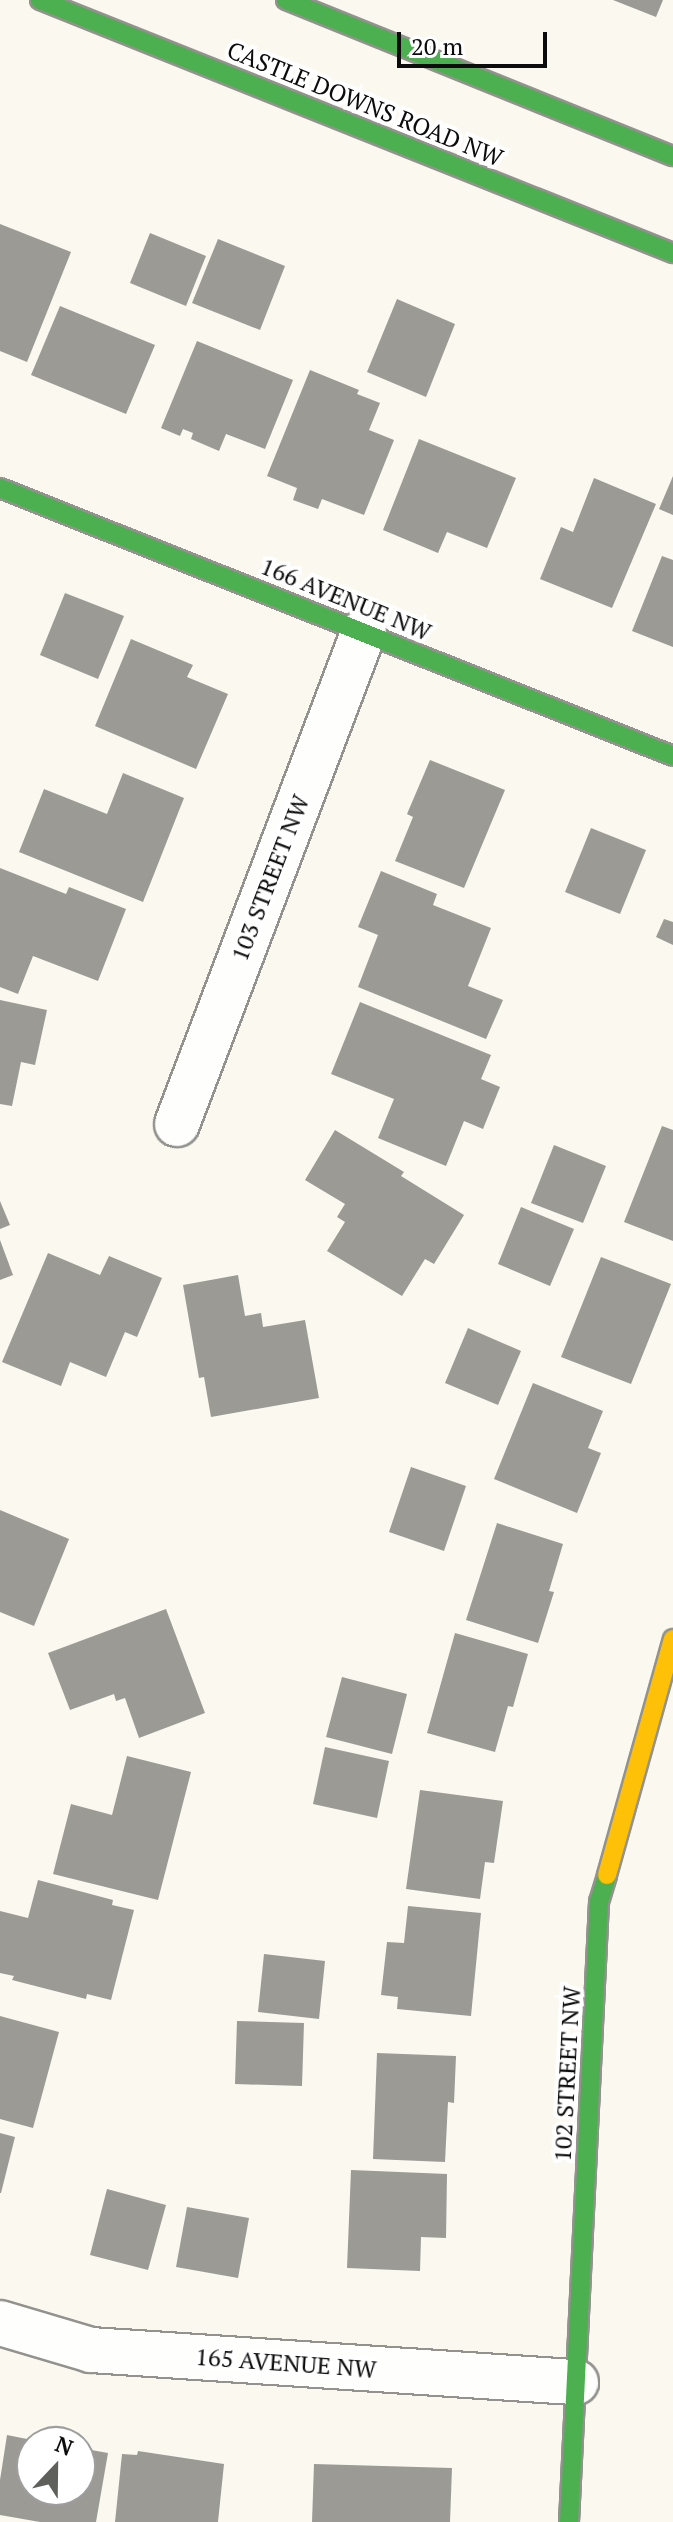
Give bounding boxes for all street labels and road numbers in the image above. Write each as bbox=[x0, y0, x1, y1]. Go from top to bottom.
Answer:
street label: CASTLE DOWNS ROAD NW bbox=[223, 35, 507, 173]
street label: 166 AVENUE NW bbox=[256, 552, 436, 646]
street label: 103 STREET NW bbox=[225, 791, 315, 965]
street label: 102 STREET NW bbox=[548, 1985, 586, 2163]
street label: 165 AVENUE NW bbox=[194, 2342, 378, 2384]

